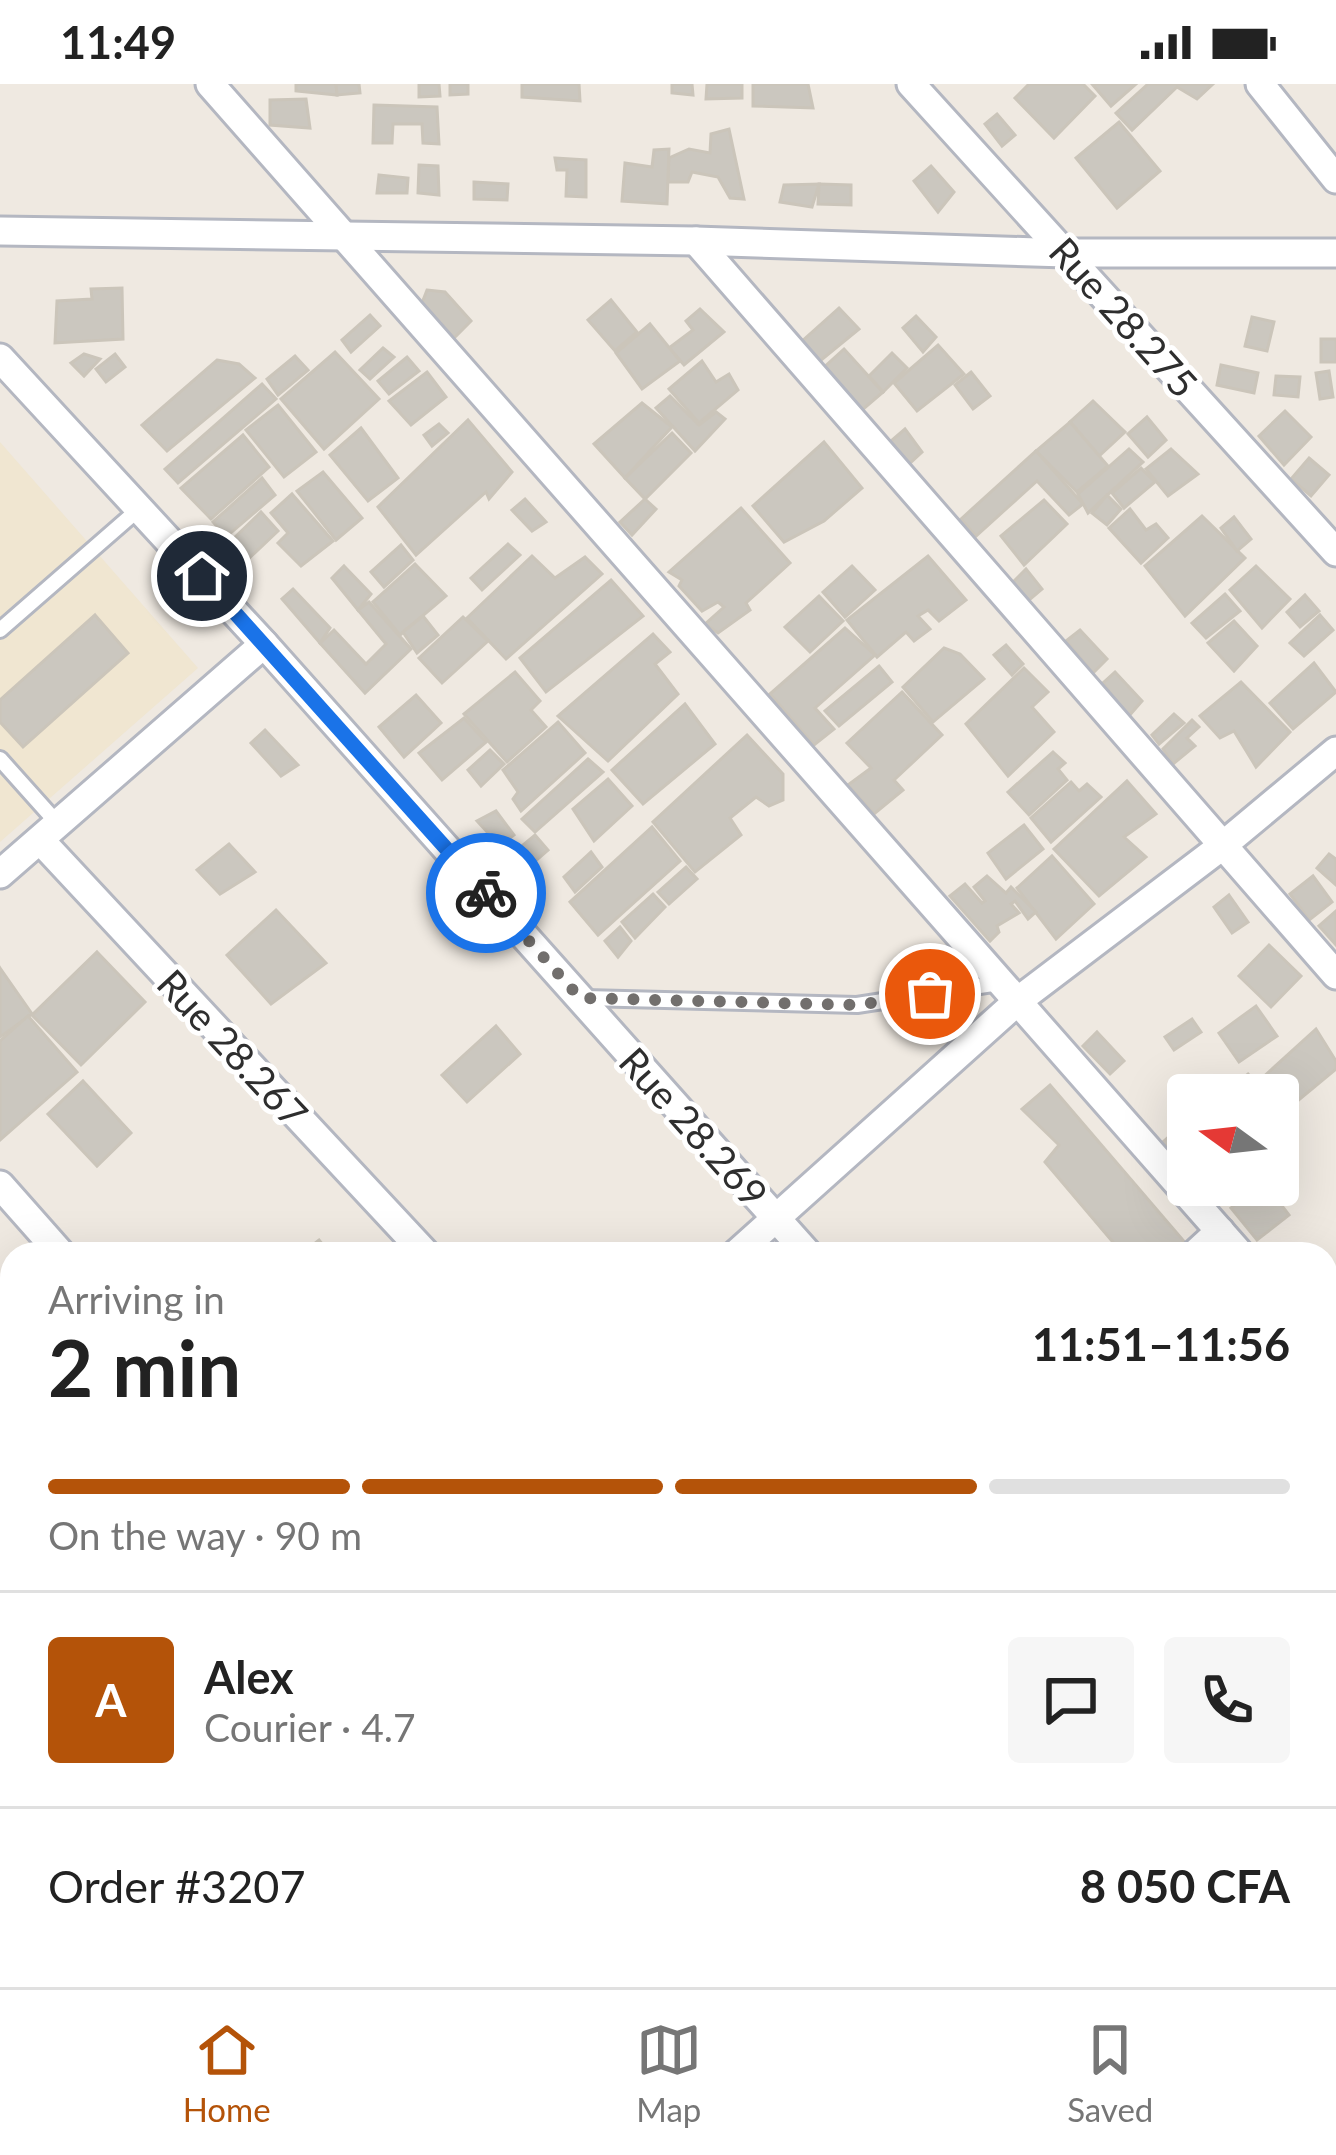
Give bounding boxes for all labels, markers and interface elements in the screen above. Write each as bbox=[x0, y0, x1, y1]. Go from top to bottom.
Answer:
text: 11:49 bbox=[60, 15, 176, 69]
street label: Rue 28.275 bbox=[1041, 228, 1207, 406]
pin bbox=[151, 525, 253, 627]
icon: home bbox=[169, 543, 235, 609]
courier bbox=[426, 833, 546, 953]
icon: bike bbox=[453, 860, 519, 926]
pin bbox=[879, 943, 981, 1045]
street label: Rue 28.267 bbox=[149, 960, 317, 1136]
icon: bag bbox=[897, 961, 963, 1027]
street label: Rue 28.269 bbox=[611, 1038, 777, 1216]
north arrow bbox=[1167, 1074, 1299, 1206]
map controls bbox=[1167, 1074, 1299, 1206]
text: Arriving in bbox=[48, 1276, 225, 1322]
text: 11:51–11:56 bbox=[1032, 1317, 1290, 1371]
text: 2 min bbox=[48, 1320, 241, 1414]
text: On the way · 90 m bbox=[48, 1512, 362, 1558]
button: chat bbox=[1008, 1637, 1134, 1763]
button: phone bbox=[1164, 1637, 1290, 1763]
text: Alex bbox=[204, 1650, 294, 1704]
text: A bbox=[95, 1673, 127, 1727]
text: Courier · 4.7 bbox=[204, 1704, 416, 1750]
text: Order #3207 bbox=[48, 1859, 306, 1913]
text: 8 050 CFA bbox=[1080, 1859, 1290, 1913]
tab: Home bbox=[183, 2017, 271, 2129]
tab: Map bbox=[636, 2017, 702, 2129]
tab: Saved bbox=[1067, 2017, 1153, 2129]

